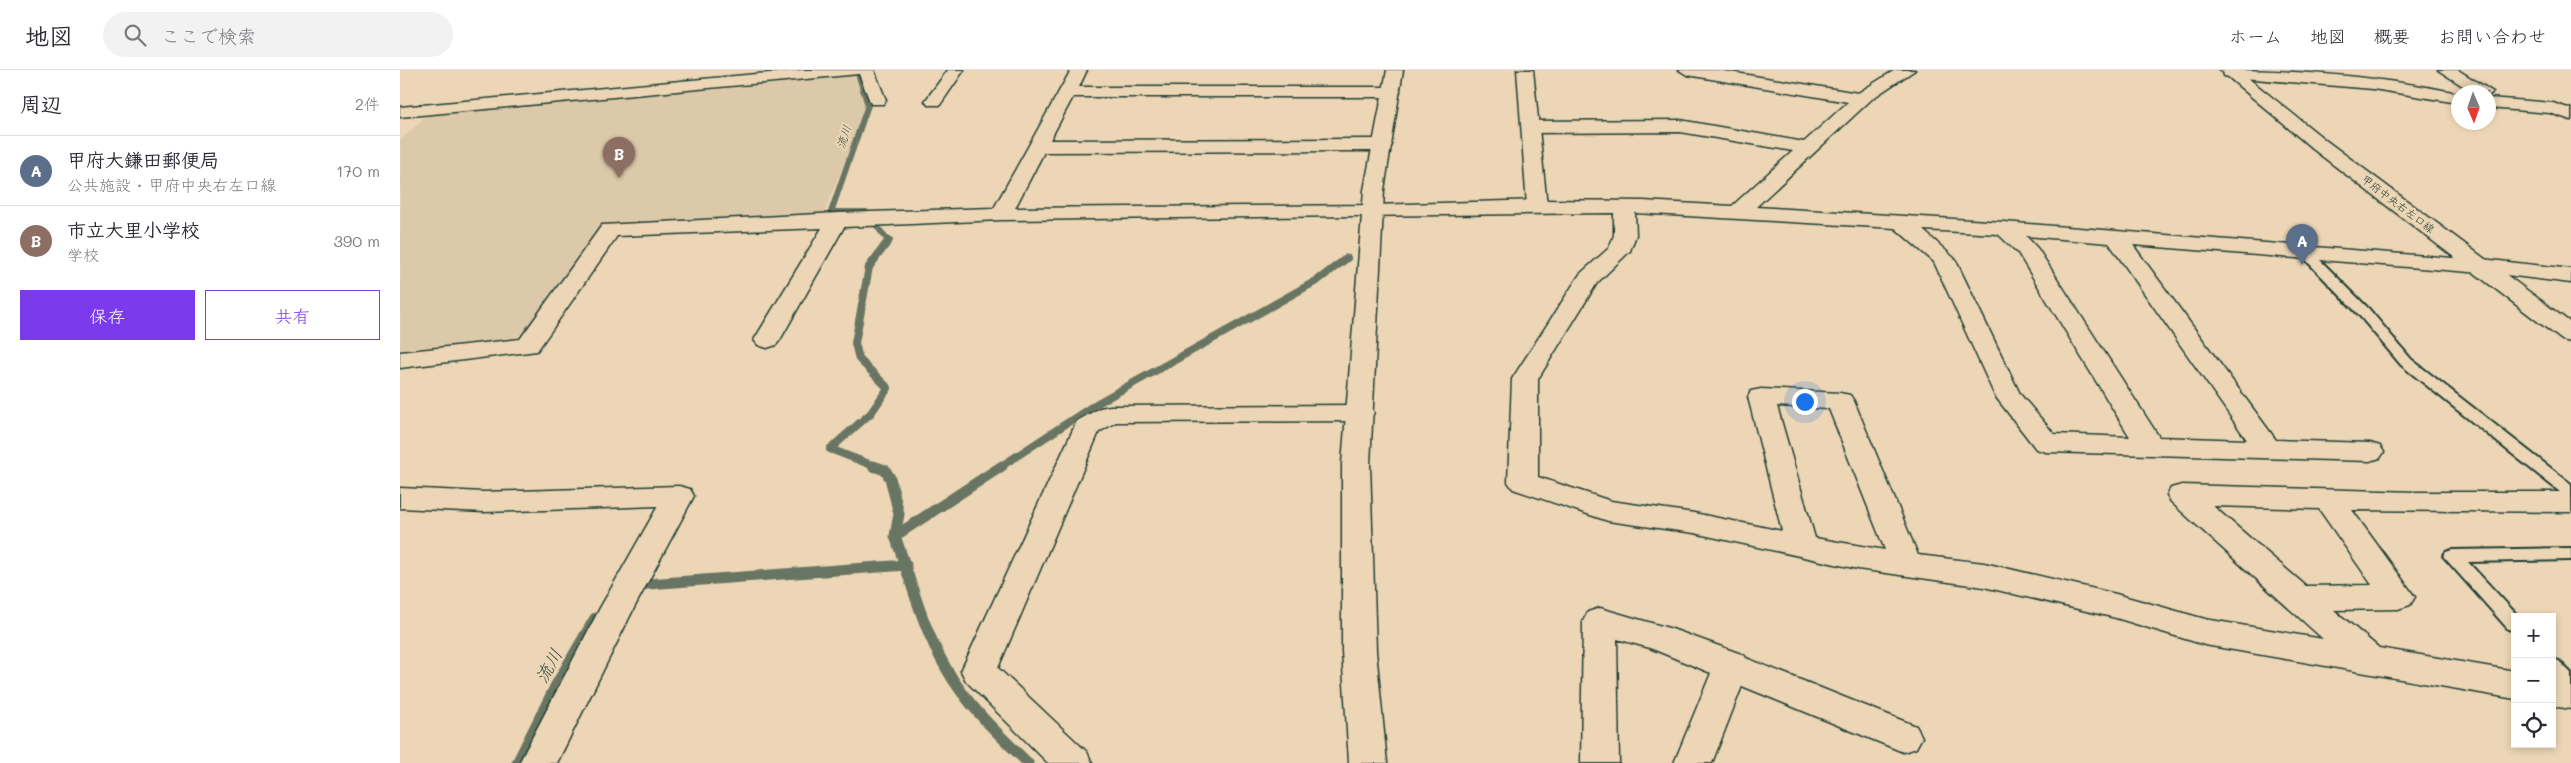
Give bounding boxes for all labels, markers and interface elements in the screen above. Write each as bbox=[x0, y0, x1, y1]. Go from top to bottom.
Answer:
search box bbox=[103, 12, 453, 57]
text: 地図 bbox=[25, 20, 73, 51]
icon: search bbox=[121, 21, 149, 49]
text: ここで検索 bbox=[161, 23, 256, 48]
text: ホーム bbox=[2229, 24, 2282, 48]
text: 地図 bbox=[2310, 24, 2346, 48]
text: 概要 bbox=[2374, 24, 2410, 48]
text: お問い合わせ bbox=[2438, 24, 2546, 48]
north arrow bbox=[2451, 85, 2496, 130]
text: 周辺 bbox=[20, 90, 62, 117]
text: 2件 bbox=[355, 93, 380, 114]
water label: 流川 bbox=[832, 123, 855, 151]
pin: B bbox=[603, 137, 635, 178]
text: 甲府大鎌田郵便局 bbox=[67, 147, 219, 172]
text: A bbox=[30, 160, 42, 181]
text: 170 m bbox=[336, 160, 380, 181]
street label: 甲府中央右左口線 bbox=[2359, 171, 2438, 236]
text: 公共施設 · 甲府中央右左口線 bbox=[67, 174, 276, 195]
text: 市立大里小学校 bbox=[67, 217, 200, 242]
pin: A bbox=[2286, 224, 2318, 265]
text: B bbox=[31, 230, 41, 251]
text: 390 m bbox=[333, 230, 380, 251]
text: 学校 bbox=[67, 244, 99, 265]
button: 保存 bbox=[20, 290, 195, 340]
button: 共有 bbox=[205, 290, 380, 340]
your location bbox=[1792, 389, 1818, 415]
map controls bbox=[2511, 613, 2556, 748]
button: + bbox=[2511, 613, 2556, 658]
water label: 流川 bbox=[529, 644, 567, 687]
button: − bbox=[2511, 658, 2556, 703]
button: locate bbox=[2511, 703, 2556, 748]

